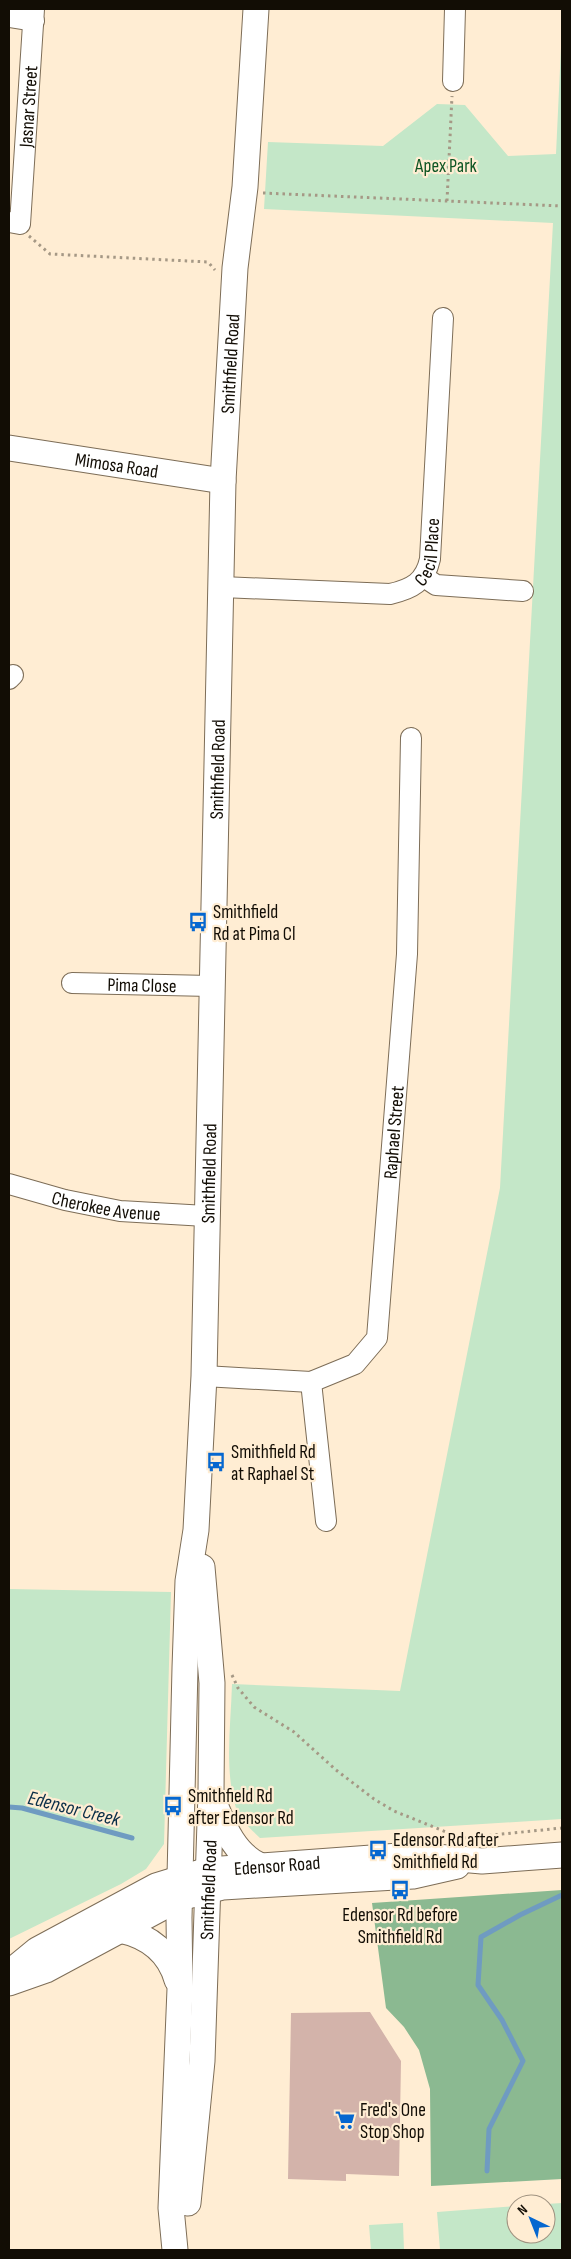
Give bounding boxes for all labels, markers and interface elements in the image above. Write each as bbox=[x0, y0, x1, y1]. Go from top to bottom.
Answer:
street label: Jasnar Street bbox=[15, 65, 43, 149]
park label: Apex Park bbox=[414, 155, 478, 178]
street label: Smithfield Road bbox=[217, 313, 245, 414]
street label: Mimosa Road bbox=[73, 448, 160, 484]
street label: Cecil Place bbox=[410, 517, 445, 592]
street label: Smithfield Road bbox=[206, 719, 231, 820]
place label: Smithfield Rd at Pima Cl bbox=[213, 901, 295, 946]
bus stop icon: Smithfield Rd at Pima Cl bbox=[187, 911, 209, 933]
street label: Pima Close bbox=[107, 974, 177, 998]
street label: Raphael Street bbox=[379, 1085, 410, 1180]
street label: Smithfield Road bbox=[197, 1123, 222, 1224]
street label: Cherokee Avenue bbox=[49, 1187, 161, 1226]
place label: Smithfield Rd at Raphael St bbox=[231, 1441, 316, 1486]
bus stop icon: Smithfield Rd at Raphael St bbox=[205, 1451, 227, 1473]
place label: Smithfield Rd after Edensor Rd bbox=[188, 1785, 294, 1830]
water label: Edensor Creek bbox=[25, 1786, 123, 1832]
bus stop icon: Smithfield Rd after Edensor Rd bbox=[162, 1795, 184, 1817]
place label: Edensor Rd after Smithfield Rd bbox=[393, 1829, 499, 1874]
street label: Smithfield Road bbox=[196, 1839, 222, 1940]
bus stop icon: Edensor Rd after Smithfield Rd bbox=[367, 1839, 389, 1861]
street label: Edensor Road bbox=[233, 1852, 321, 1881]
bus stop icon: Edensor Rd before Smithfield Rd bbox=[389, 1879, 411, 1901]
place label: Edensor Rd before Smithfield Rd bbox=[342, 1904, 458, 1949]
place label: Fred's One Stop Shop bbox=[360, 2099, 426, 2144]
supermarket icon: Fred's One Stop Shop bbox=[334, 2109, 356, 2131]
north arrow bbox=[506, 2194, 556, 2244]
text: N bbox=[514, 2201, 531, 2219]

